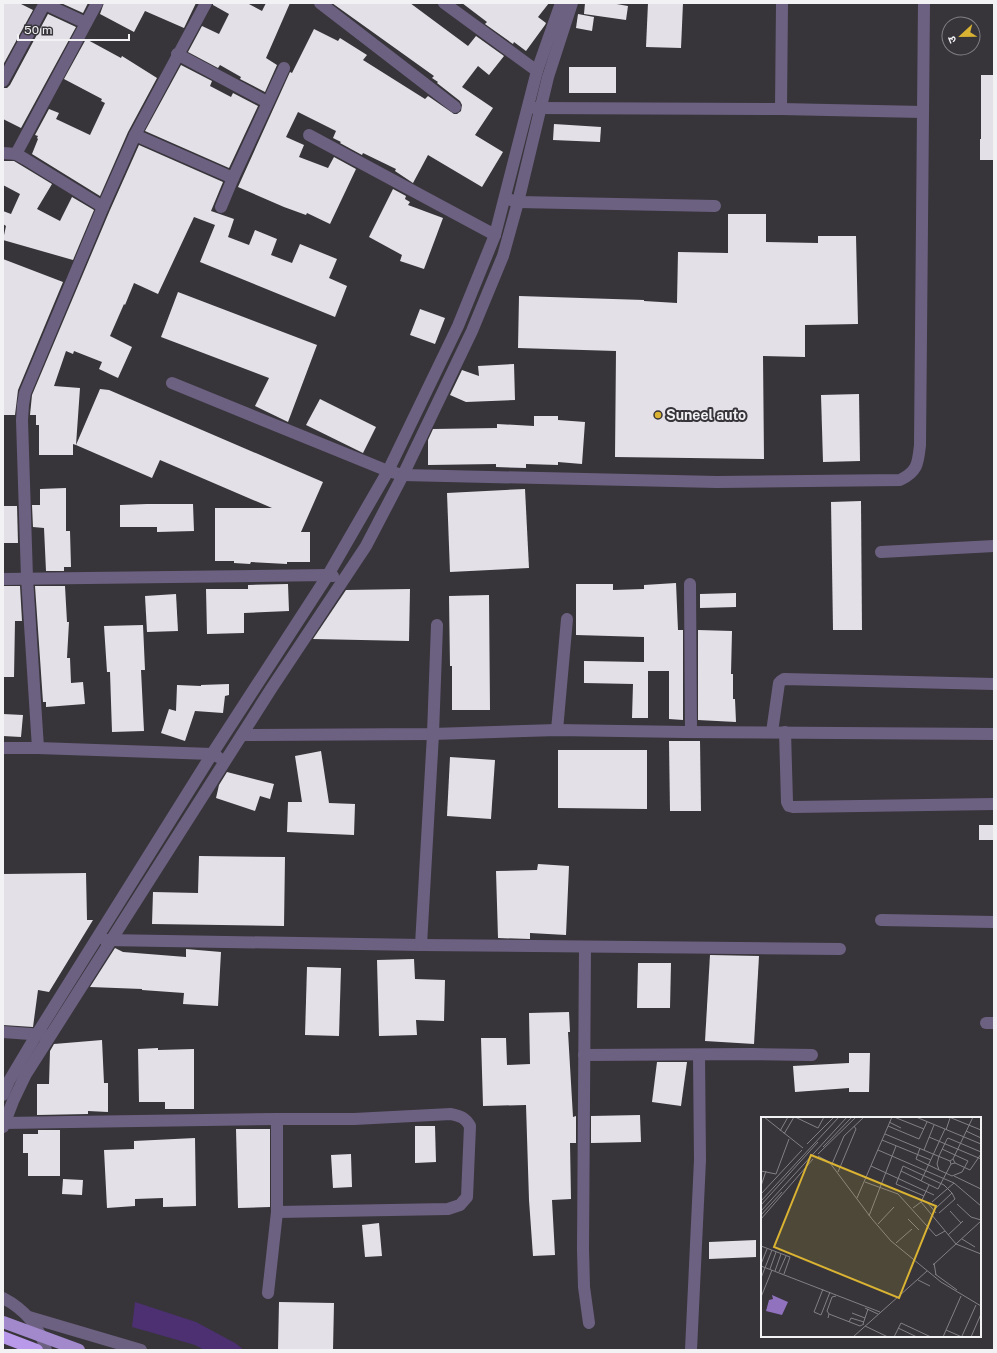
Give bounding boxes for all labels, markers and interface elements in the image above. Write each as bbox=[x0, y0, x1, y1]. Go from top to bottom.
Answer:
scale bar bbox=[18, 16, 129, 42]
north arrow bbox=[941, 16, 981, 56]
text: 50 m bbox=[24, 23, 52, 37]
text: उ bbox=[945, 34, 958, 45]
place label: Suneel auto bbox=[666, 407, 746, 423]
marker: Suneel auto bbox=[653, 410, 663, 420]
inset map bbox=[761, 1117, 981, 1337]

